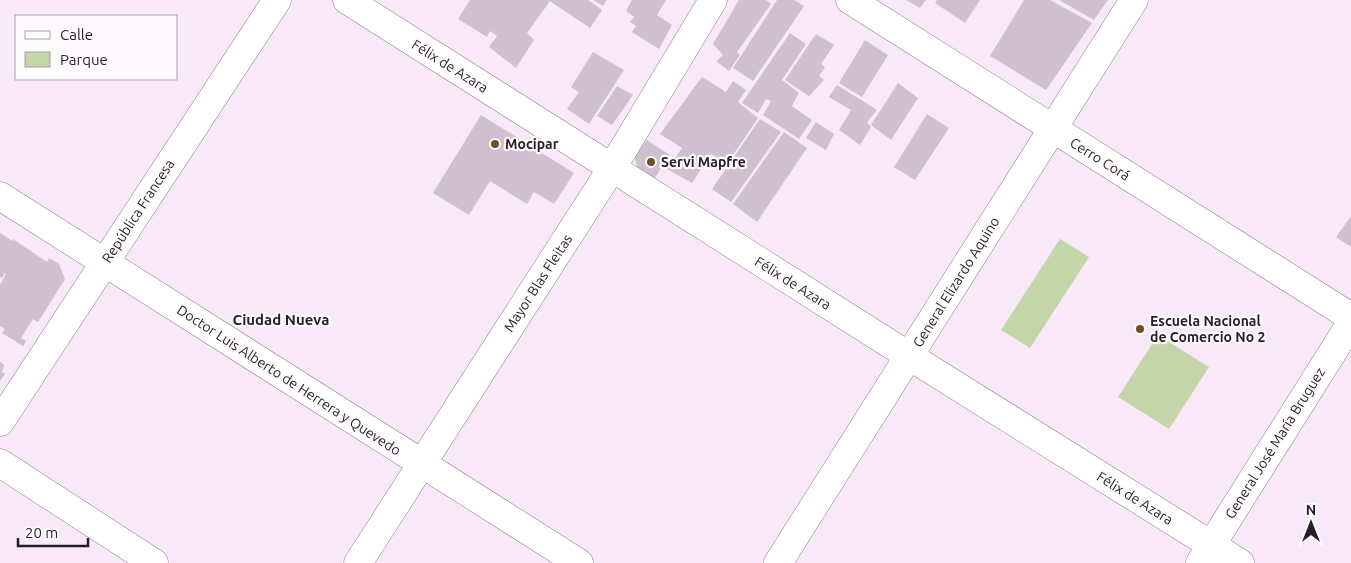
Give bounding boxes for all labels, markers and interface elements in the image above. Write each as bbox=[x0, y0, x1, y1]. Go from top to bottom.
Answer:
legend bbox=[15, 15, 178, 80]
text: Calle bbox=[60, 26, 93, 43]
street label: Félix de Azara bbox=[409, 36, 491, 96]
text: Parque bbox=[60, 51, 108, 68]
street label: Cerro Corá bbox=[1067, 134, 1133, 184]
place label: Mocipar bbox=[505, 136, 559, 152]
marker: Mocipar bbox=[489, 138, 501, 150]
place label: Servi Mapfre bbox=[661, 154, 746, 170]
street label: República Francesa bbox=[99, 156, 177, 266]
marker: Servi Mapfre bbox=[645, 156, 657, 168]
street label: General Elizardo Aquino bbox=[909, 214, 1003, 350]
street label: Mayor Blas Fleitas bbox=[501, 231, 575, 335]
street label: Félix de Azara bbox=[752, 253, 834, 313]
street label: Doctor Luis Alberto de Herrera y Quevedo bbox=[174, 302, 404, 458]
district label: Ciudad Nueva bbox=[233, 311, 329, 328]
place label: Escuela Nacional de Comercio No 2 bbox=[1150, 313, 1265, 345]
marker: Escuela Nacional de Comercio No 2 bbox=[1134, 323, 1146, 335]
street label: General José María Bruguez bbox=[1222, 365, 1328, 521]
street label: Félix de Azara bbox=[1094, 468, 1176, 528]
north arrow bbox=[1286, 498, 1336, 548]
text: N bbox=[1306, 502, 1316, 518]
scale bar bbox=[18, 516, 88, 548]
text: 20 m bbox=[25, 524, 58, 541]

